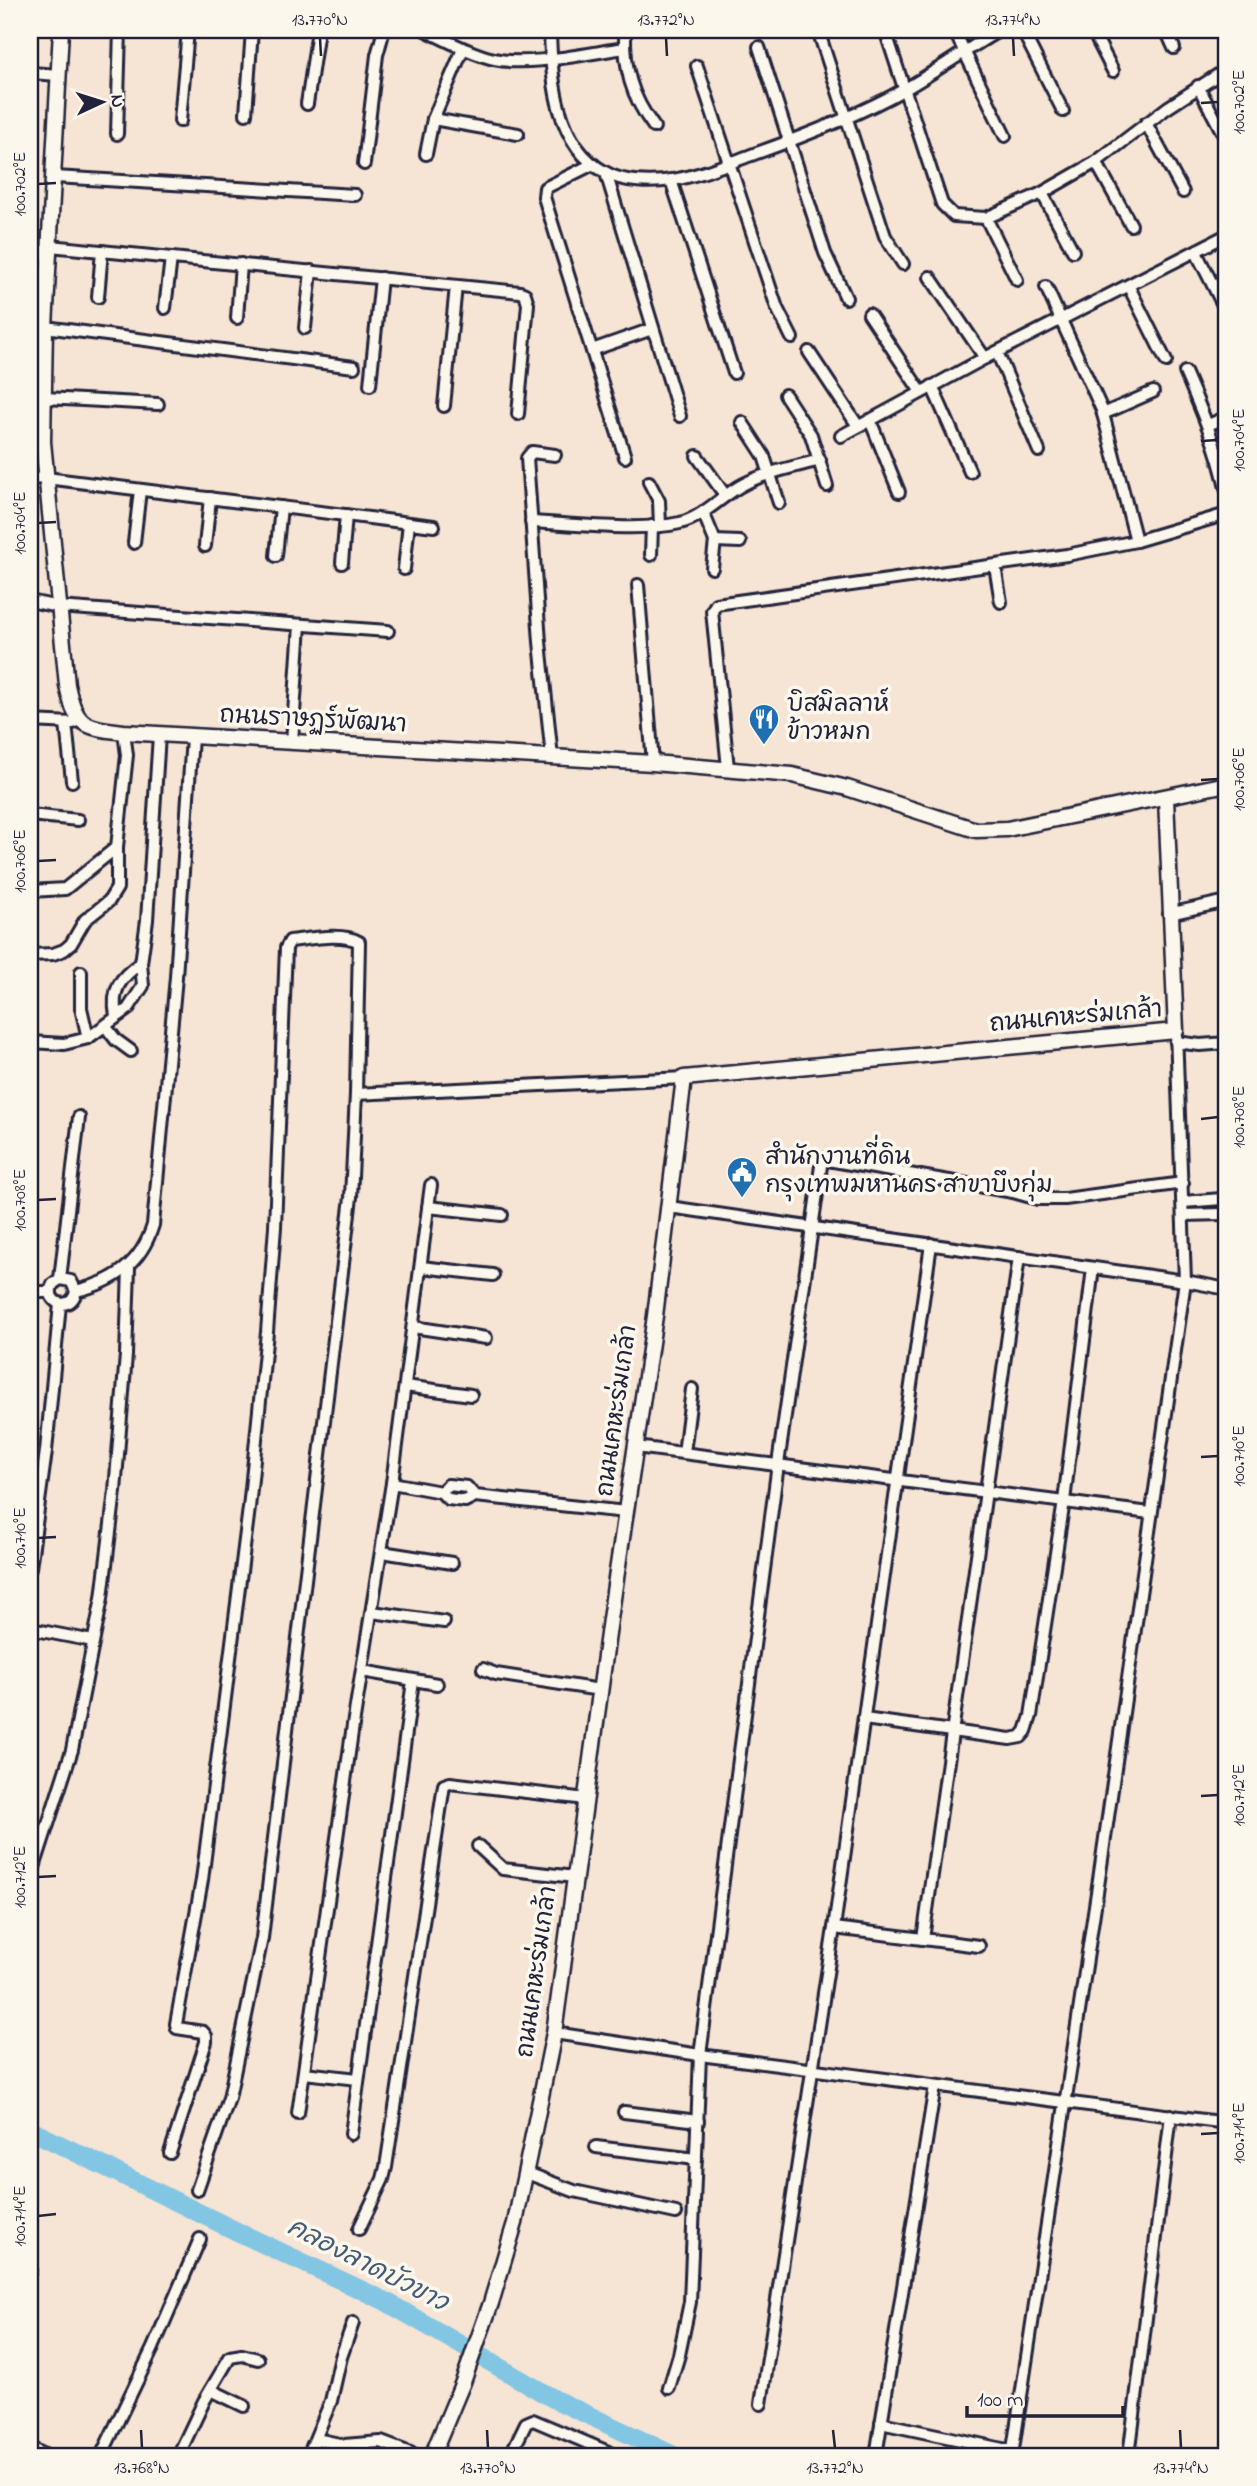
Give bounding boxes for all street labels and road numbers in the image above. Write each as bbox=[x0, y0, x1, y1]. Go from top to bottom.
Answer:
street label: ถนนราษฏร์พัฒนา bbox=[219, 698, 408, 743]
street label: ถนนเคหะร่มเกล้า bbox=[988, 993, 1164, 1043]
street label: ถนนเคหะร่มเกล้า bbox=[589, 1323, 647, 1499]
street label: ถนนเคหะร่มเกล้า bbox=[509, 1884, 567, 2060]

